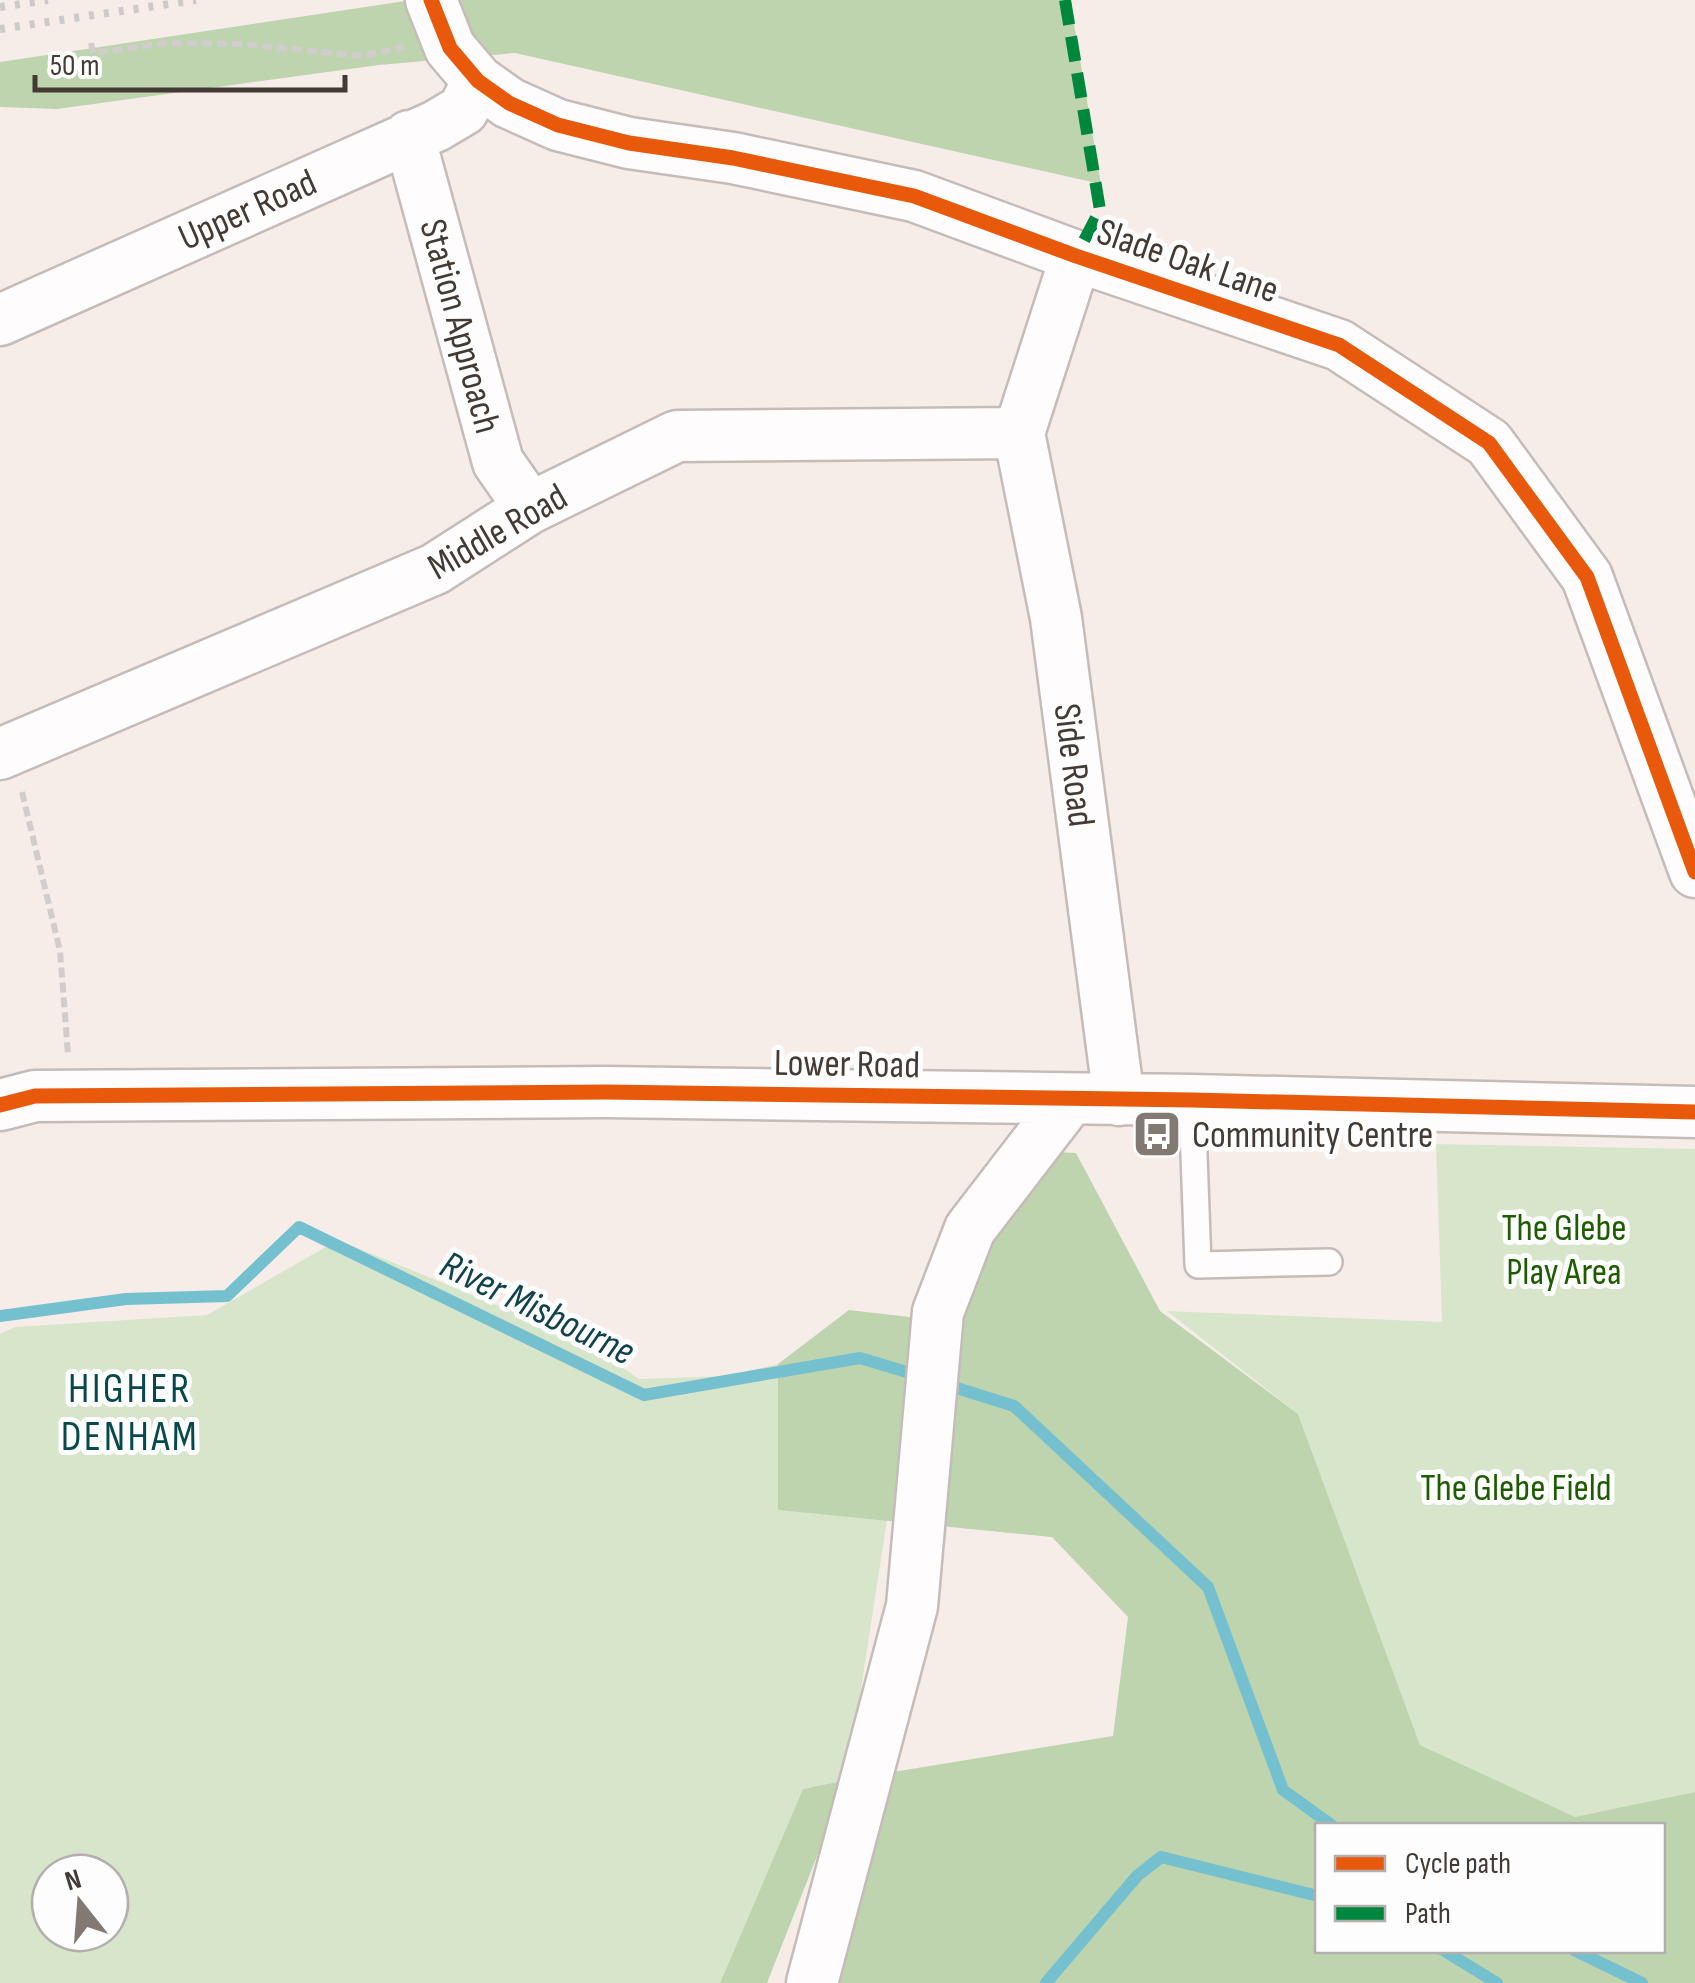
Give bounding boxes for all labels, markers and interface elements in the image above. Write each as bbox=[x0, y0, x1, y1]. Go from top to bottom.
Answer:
scale bar bbox=[35, 30, 345, 92]
text: 50 m bbox=[50, 48, 99, 84]
street label: Upper Road bbox=[172, 160, 323, 261]
street label: Slade Oak Lane bbox=[1091, 209, 1284, 313]
street label: Station Approach bbox=[409, 215, 510, 438]
street label: Middle Road bbox=[420, 475, 575, 590]
street label: Side Road bbox=[1044, 701, 1103, 829]
street label: Lower Road bbox=[774, 1041, 920, 1088]
bus stop icon: Community Centre bbox=[1131, 1108, 1183, 1160]
place label: Community Centre bbox=[1192, 1113, 1433, 1158]
park label: The Glebe Play Area bbox=[1501, 1206, 1627, 1295]
water label: River Misbourne bbox=[432, 1241, 642, 1376]
district label: HIGHER DENHAM bbox=[61, 1364, 199, 1463]
park label: The Glebe Field bbox=[1420, 1466, 1612, 1511]
legend bbox=[1315, 1823, 1665, 1953]
text: Cycle path bbox=[1405, 1846, 1511, 1882]
north arrow bbox=[30, 1853, 130, 1953]
text: N bbox=[61, 1863, 85, 1898]
text: Path bbox=[1405, 1896, 1451, 1932]

